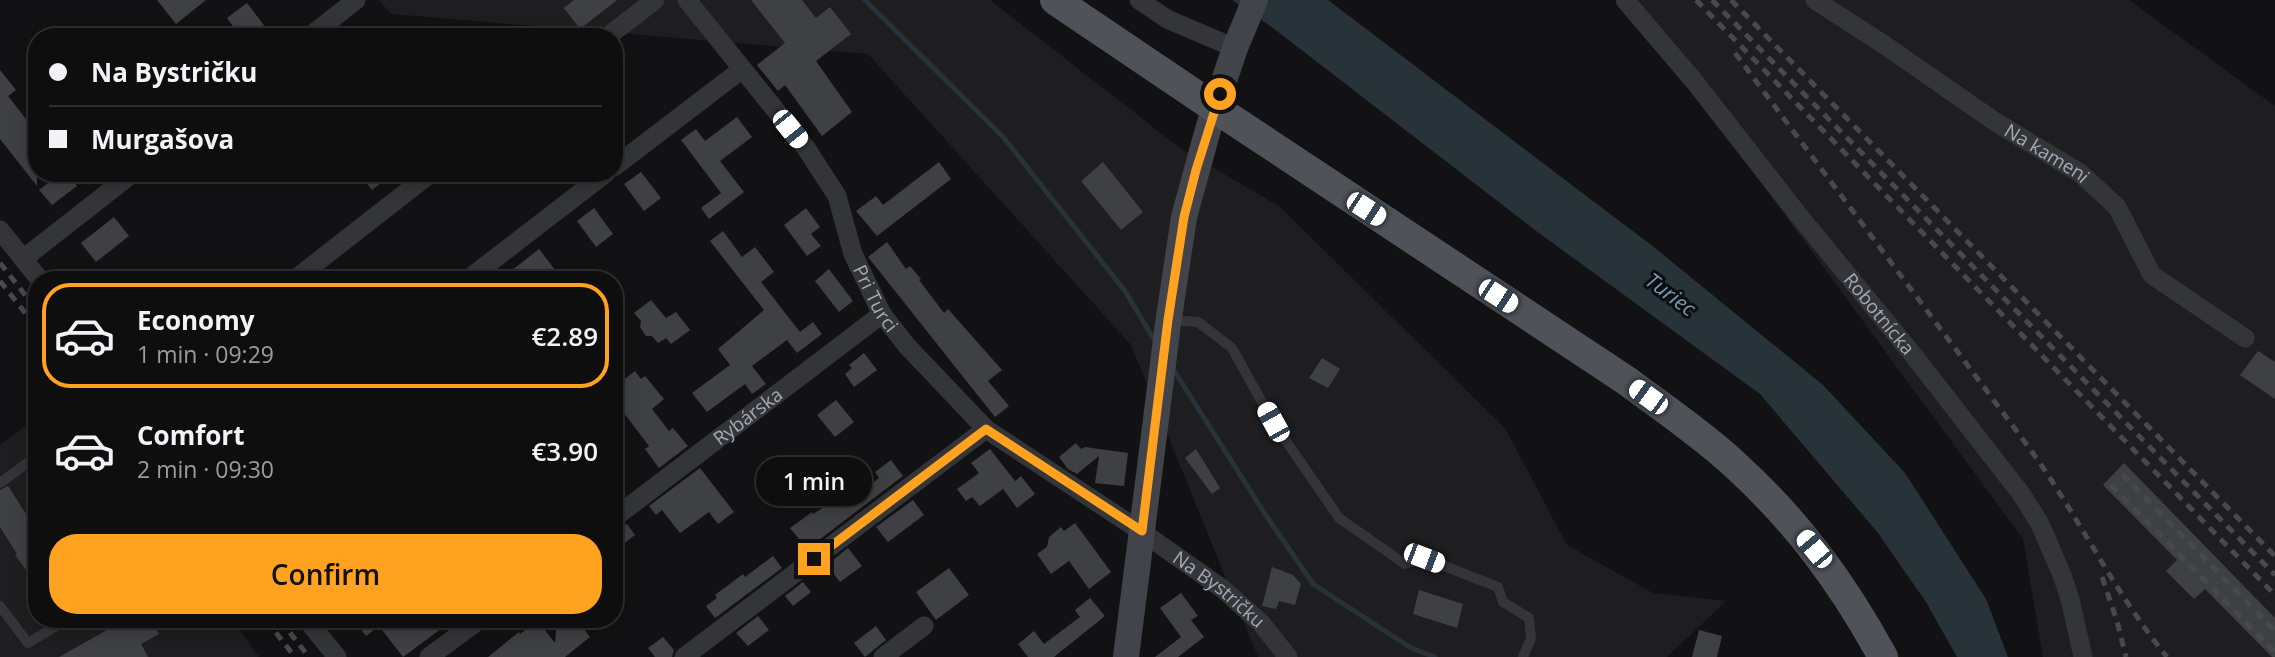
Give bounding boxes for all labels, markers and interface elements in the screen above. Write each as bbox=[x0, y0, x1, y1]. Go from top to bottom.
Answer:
text: Na Bystričku bbox=[91, 54, 257, 90]
route start bbox=[1204, 78, 1236, 110]
car bbox=[769, 106, 812, 152]
street label: Na kameni bbox=[2000, 117, 2095, 189]
text: Murgašova bbox=[91, 121, 234, 157]
car bbox=[1343, 189, 1390, 229]
street label: Pri Turci bbox=[847, 260, 904, 337]
water label: Turiec bbox=[1640, 266, 1702, 322]
street label: Robotnícka bbox=[1838, 267, 1921, 360]
car bbox=[1475, 276, 1522, 316]
text: Economy bbox=[137, 302, 255, 338]
icon: car bbox=[53, 304, 116, 367]
text: €2.89 bbox=[531, 318, 598, 354]
text: 1 min · 09:29 bbox=[137, 338, 274, 370]
car bbox=[1625, 376, 1672, 418]
street label: Rybárska bbox=[708, 381, 788, 451]
car bbox=[1254, 399, 1293, 445]
text: Comfort bbox=[137, 417, 244, 453]
icon: car bbox=[53, 419, 116, 482]
text: €3.90 bbox=[531, 433, 598, 469]
text: 2 min · 09:30 bbox=[137, 453, 274, 485]
callout: 1 min bbox=[756, 458, 872, 506]
text: 1 min bbox=[783, 465, 845, 497]
car bbox=[1793, 526, 1836, 572]
button: Confirm bbox=[49, 534, 602, 614]
car bbox=[1401, 541, 1448, 575]
route end bbox=[798, 543, 830, 575]
street label: Na Bystričku bbox=[1168, 545, 1271, 634]

